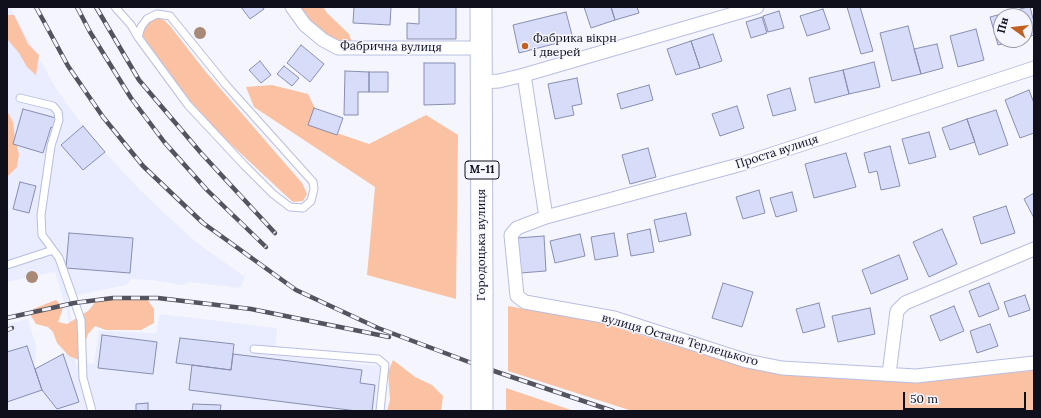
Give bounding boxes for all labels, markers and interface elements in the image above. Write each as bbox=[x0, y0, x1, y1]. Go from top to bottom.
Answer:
north arrow bbox=[993, 8, 1033, 48]
text: Пн bbox=[994, 16, 1011, 35]
place label: Фабрика вікрн і дверей bbox=[533, 32, 617, 60]
street label: Фабрична вулиця bbox=[340, 39, 442, 55]
marker: Фабрика вікрн і дверей bbox=[520, 41, 530, 51]
street label: Проста вулиця bbox=[734, 132, 820, 172]
road number: М-11 bbox=[465, 161, 499, 179]
street label: Городоцька вулиця bbox=[475, 189, 489, 301]
street label: вулиця Остапа Терлецького bbox=[600, 311, 760, 369]
scale bar bbox=[905, 384, 1028, 410]
text: 50 m bbox=[910, 391, 938, 406]

